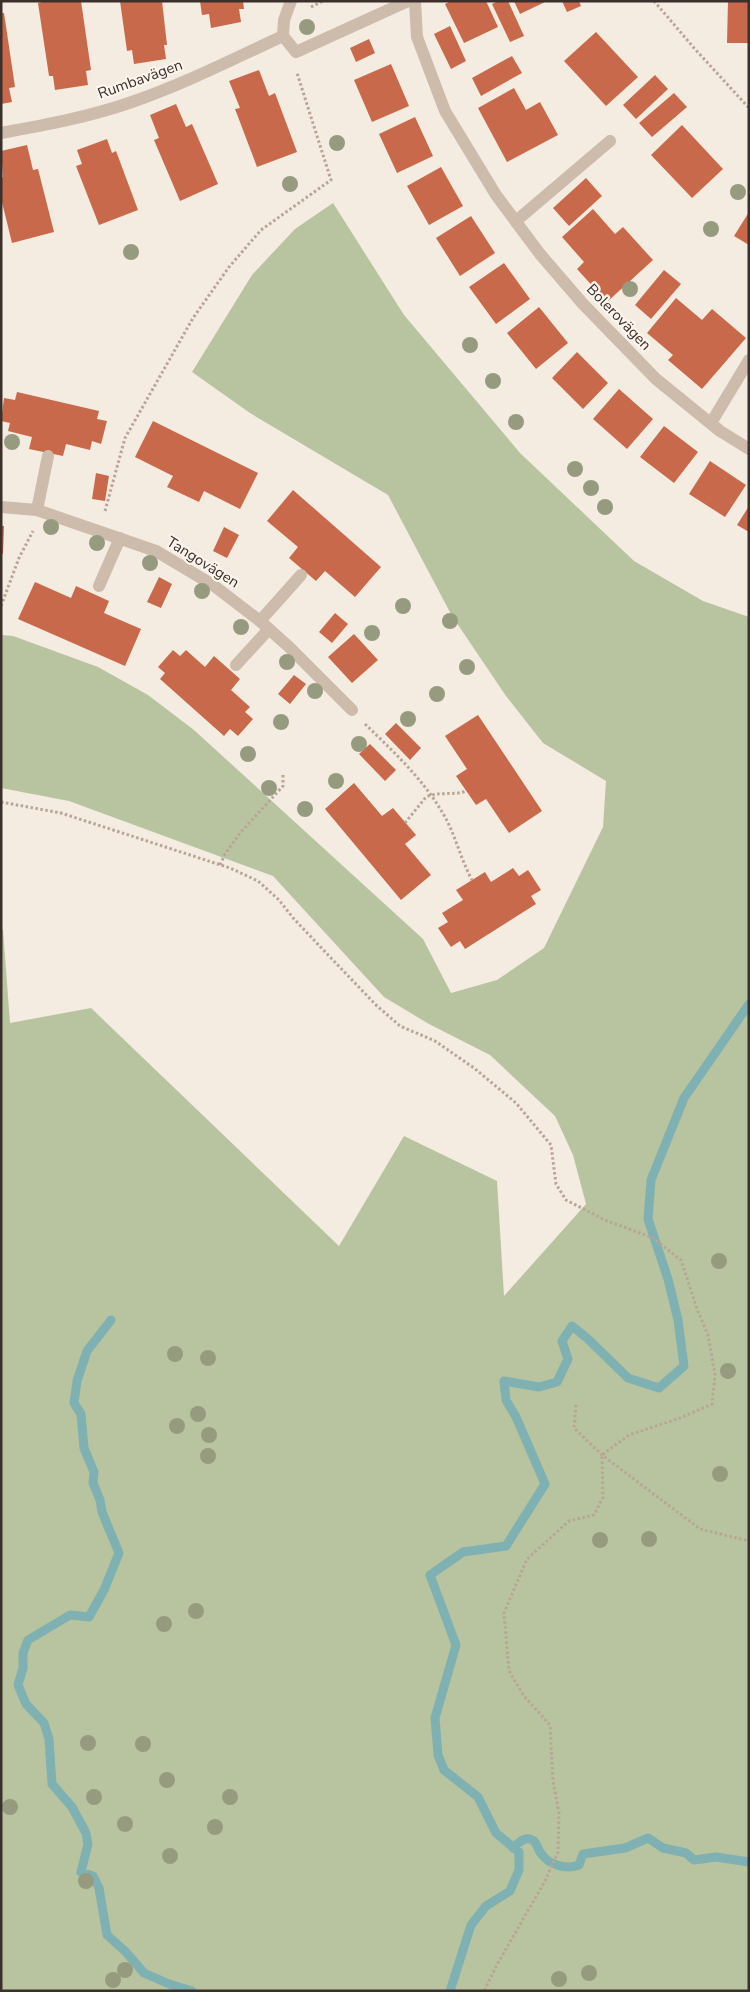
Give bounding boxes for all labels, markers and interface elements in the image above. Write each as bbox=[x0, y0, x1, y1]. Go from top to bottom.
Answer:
street label: Rumbavägen bbox=[95, 54, 185, 104]
street label: Bolerovägen bbox=[582, 279, 656, 355]
street label: Tangovägen bbox=[163, 532, 243, 592]

